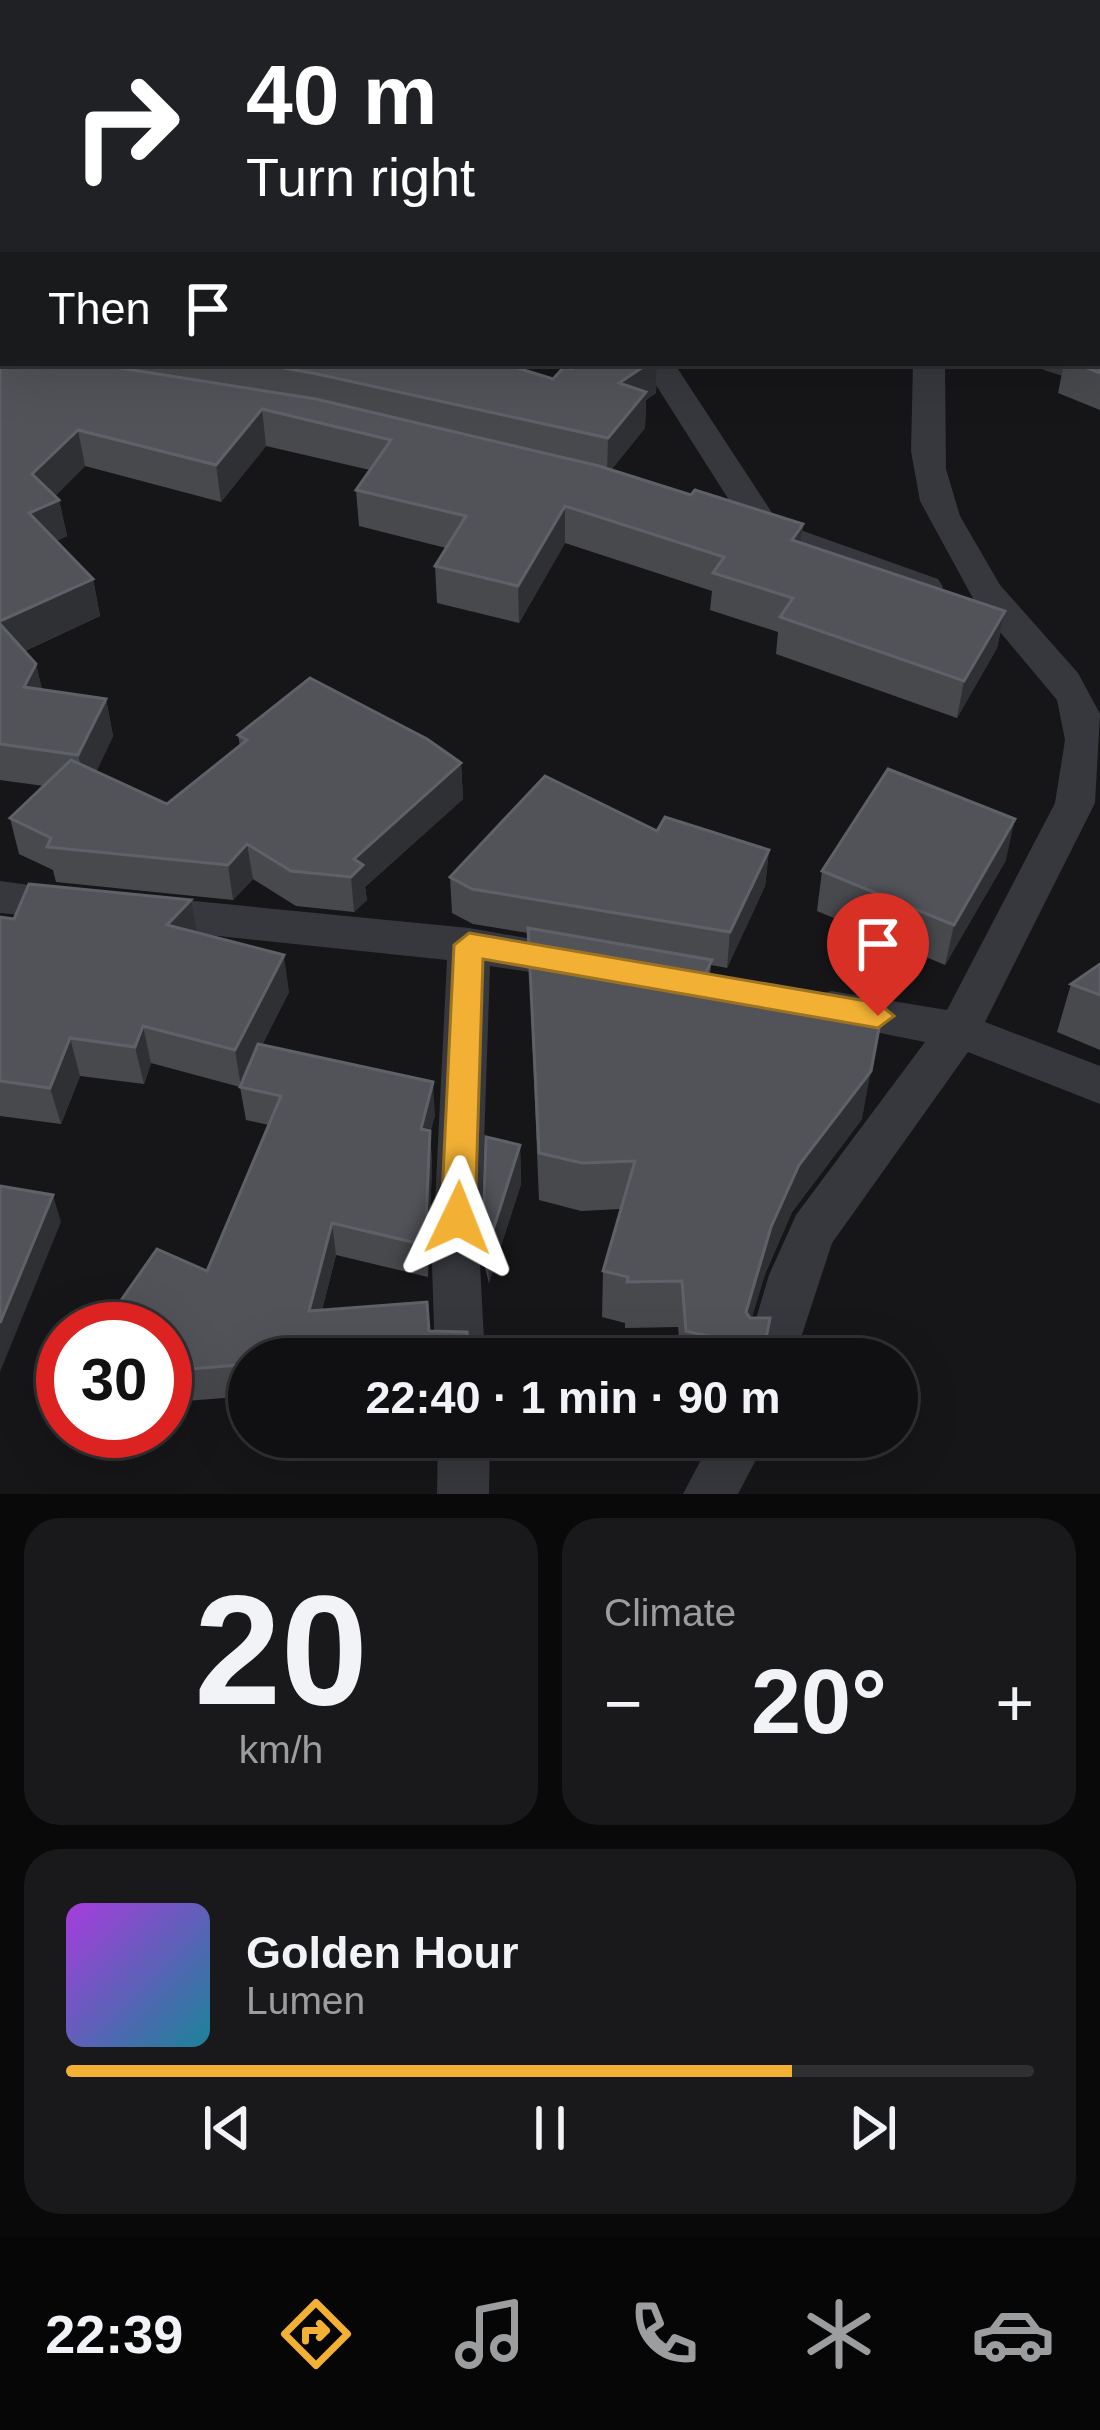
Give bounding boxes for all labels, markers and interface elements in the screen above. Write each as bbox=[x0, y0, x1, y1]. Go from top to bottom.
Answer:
icon: right bbox=[48, 48, 204, 204]
text: 40 m bbox=[246, 48, 437, 142]
text: Turn right bbox=[246, 147, 475, 207]
icon: arrive bbox=[175, 276, 241, 342]
text: Then bbox=[48, 283, 151, 334]
pin bbox=[827, 893, 929, 1016]
icon: arrive bbox=[845, 911, 911, 977]
position arrow bbox=[395, 1155, 521, 1281]
speed limit sign: 30 bbox=[36, 1302, 192, 1458]
text: 22:40 · 1 min · 90 m bbox=[365, 1372, 781, 1423]
text: 20 bbox=[194, 1563, 368, 1737]
text: Climate bbox=[604, 1591, 736, 1634]
text: 20° bbox=[751, 1652, 887, 1752]
text: − bbox=[604, 1666, 643, 1740]
text: + bbox=[995, 1666, 1034, 1740]
text: km/h bbox=[239, 1728, 323, 1771]
text: Golden Hour bbox=[246, 1927, 518, 1978]
text: Lumen bbox=[246, 1979, 365, 2022]
icon: previous bbox=[194, 2095, 260, 2161]
icon: pause bbox=[517, 2095, 583, 2161]
icon: next bbox=[840, 2095, 906, 2161]
icon: directions bbox=[274, 2292, 358, 2376]
icon: music bbox=[448, 2292, 532, 2376]
icon: phone bbox=[622, 2292, 706, 2376]
icon: climate bbox=[797, 2292, 881, 2376]
icon: car bbox=[971, 2292, 1055, 2376]
text: 22:39 bbox=[45, 2304, 183, 2364]

